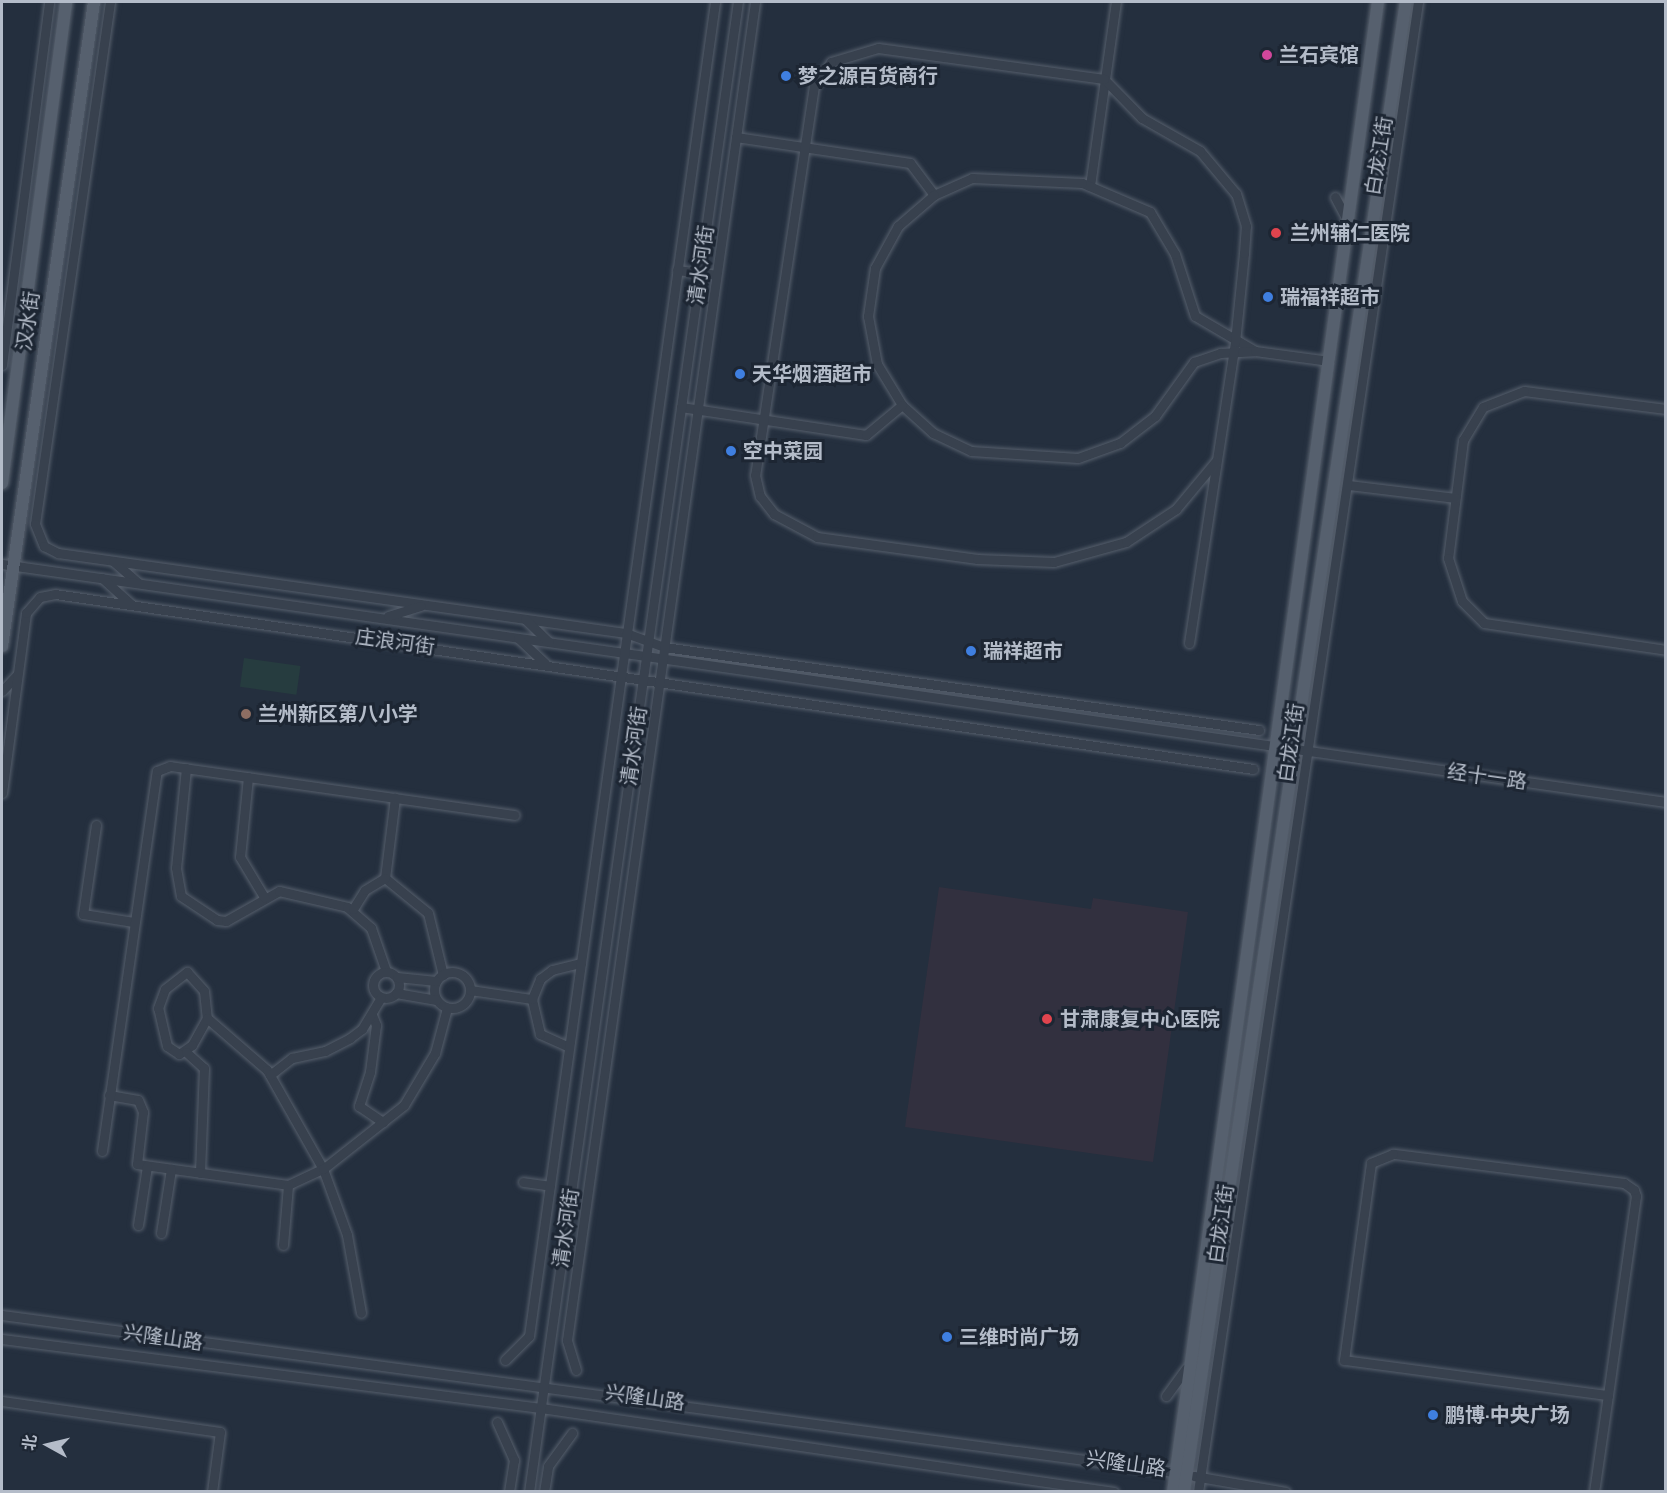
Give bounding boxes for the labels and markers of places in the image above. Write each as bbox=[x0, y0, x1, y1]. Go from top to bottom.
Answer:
place label: 兰石宾馆 bbox=[1279, 43, 1359, 67]
marker: 兰石宾馆 bbox=[1260, 48, 1274, 62]
place label: 梦之源百货商行 bbox=[798, 64, 938, 88]
marker: 梦之源百货商行 bbox=[779, 69, 793, 83]
place label: 兰州辅仁医院 bbox=[1290, 221, 1410, 245]
marker: 兰州辅仁医院 bbox=[1267, 224, 1285, 242]
place label: 瑞福祥超市 bbox=[1280, 285, 1380, 309]
marker: 瑞福祥超市 bbox=[1261, 290, 1275, 304]
place label: 天华烟酒超市 bbox=[752, 362, 872, 386]
marker: 天华烟酒超市 bbox=[733, 367, 747, 381]
place label: 空中菜园 bbox=[743, 439, 823, 463]
marker: 空中菜园 bbox=[724, 444, 738, 458]
place label: 瑞祥超市 bbox=[983, 639, 1063, 663]
marker: 瑞祥超市 bbox=[964, 644, 978, 658]
place label: 兰州新区第八小学 bbox=[258, 702, 418, 726]
marker: 兰州新区第八小学 bbox=[239, 707, 253, 721]
place label: 甘肃康复中心医院 bbox=[1060, 1007, 1220, 1031]
marker: 甘肃康复中心医院 bbox=[1038, 1010, 1056, 1028]
place label: 三维时尚广场 bbox=[959, 1325, 1079, 1349]
marker: 三维时尚广场 bbox=[940, 1330, 954, 1344]
place label: 鹏博·中央广场 bbox=[1445, 1403, 1570, 1427]
marker: 鹏博·中央广场 bbox=[1426, 1408, 1440, 1422]

